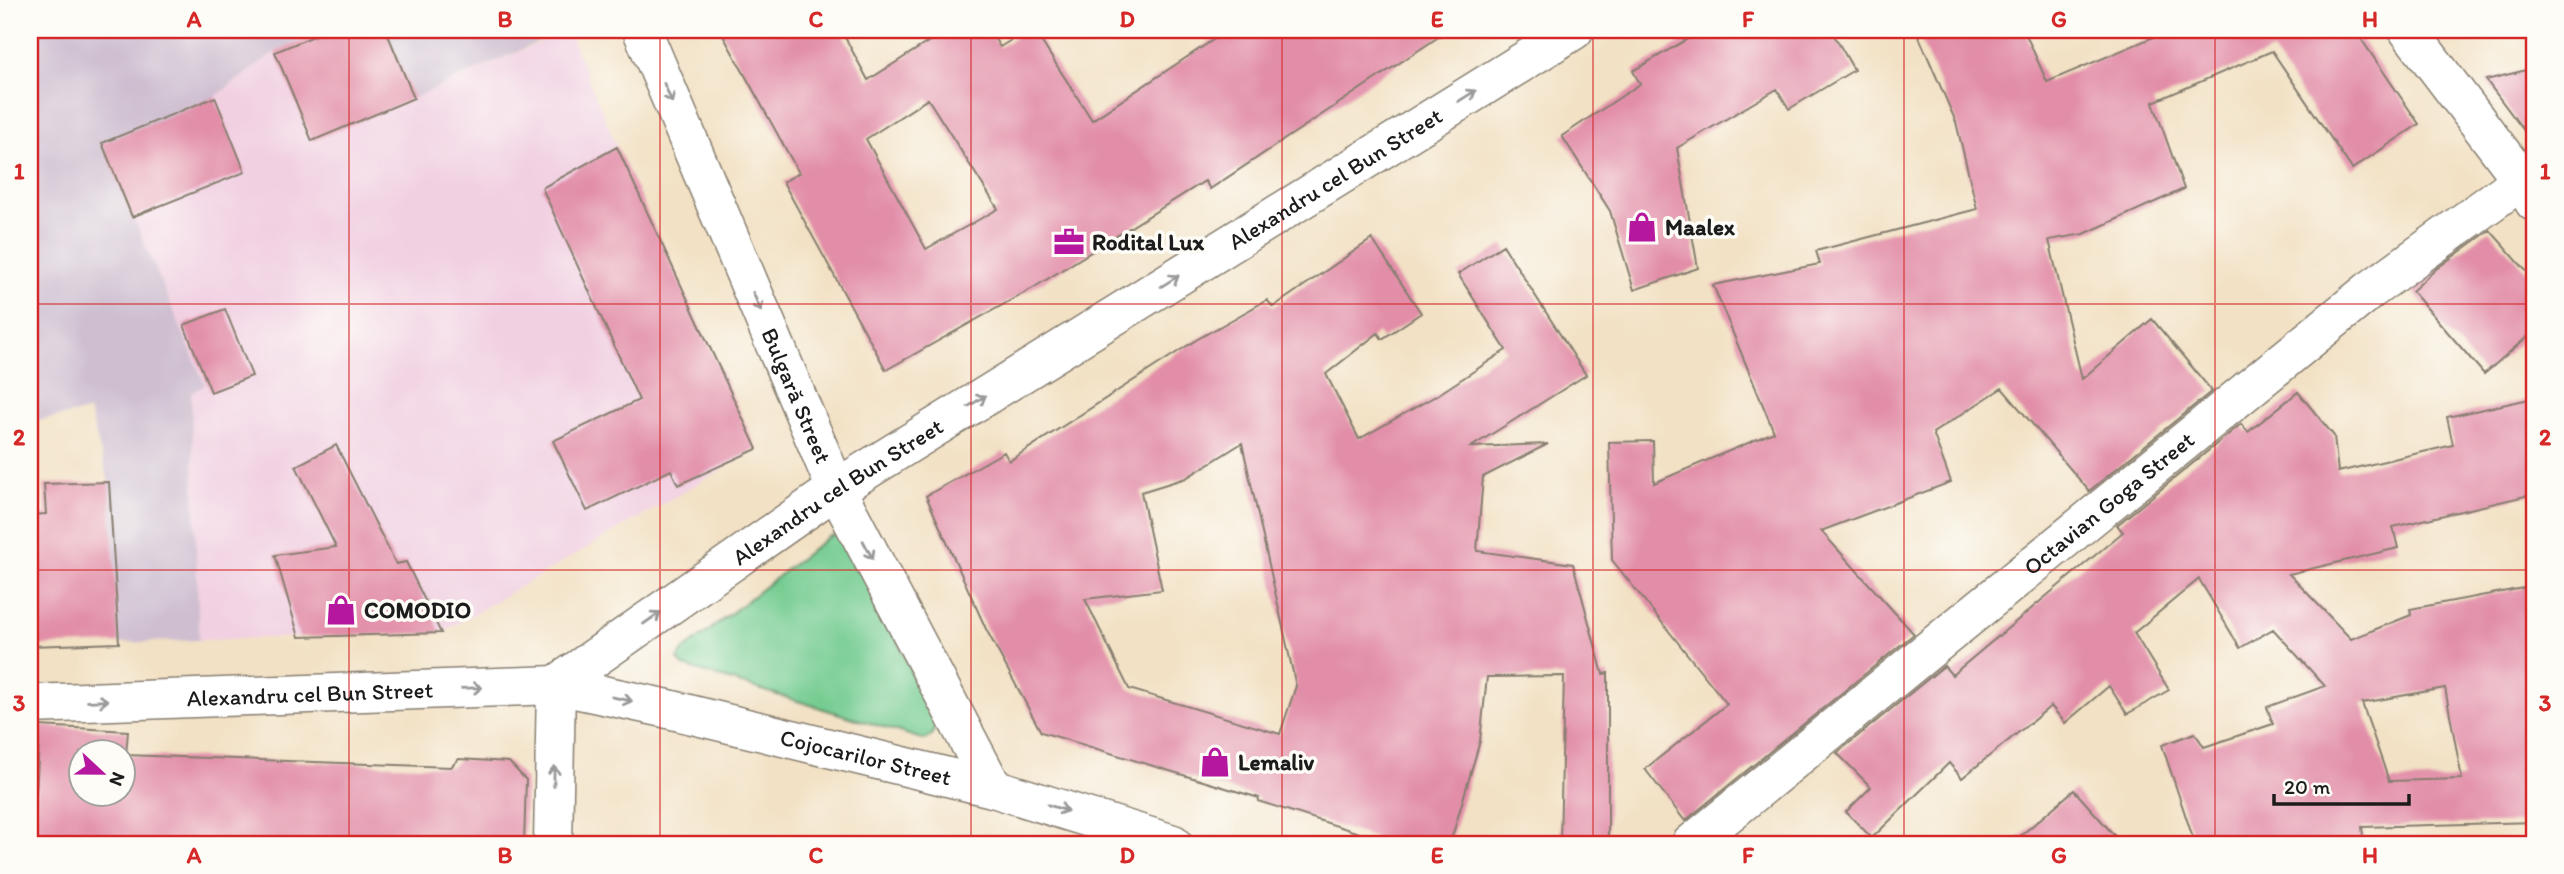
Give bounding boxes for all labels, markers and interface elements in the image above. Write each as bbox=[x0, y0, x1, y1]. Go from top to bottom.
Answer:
text: A bbox=[186, 5, 202, 33]
text: B bbox=[498, 5, 513, 33]
text: C bbox=[809, 5, 824, 33]
text: D bbox=[1119, 5, 1135, 33]
text: E bbox=[1431, 5, 1444, 33]
text: F bbox=[1742, 5, 1755, 33]
text: G bbox=[2051, 5, 2067, 33]
text: H bbox=[2362, 5, 2378, 33]
one-way arrow bbox=[662, 81, 675, 103]
one-way arrow bbox=[1457, 89, 1476, 104]
street label: Alexandru cel Bun Street bbox=[1223, 101, 1448, 256]
text: 1 bbox=[14, 157, 25, 185]
text: 1 bbox=[2540, 157, 2551, 185]
shop icon: Maalex bbox=[1625, 210, 1659, 244]
place label: Maalex bbox=[1665, 213, 1735, 241]
office icon: Rodital Lux bbox=[1052, 225, 1086, 259]
place label: Rodital Lux bbox=[1092, 228, 1204, 256]
one-way arrow bbox=[1160, 274, 1179, 289]
one-way arrow bbox=[751, 291, 764, 312]
street label: Bulgară Street bbox=[756, 324, 838, 468]
one-way arrow bbox=[966, 394, 986, 408]
street label: Alexandru cel Bun Street bbox=[727, 412, 948, 571]
text: 2 bbox=[13, 423, 26, 451]
text: 2 bbox=[2539, 423, 2552, 451]
street label: Octavian Goga Street bbox=[2018, 425, 2200, 581]
one-way arrow bbox=[861, 539, 875, 559]
shop icon: COMODIO bbox=[324, 593, 358, 627]
place label: COMODIO bbox=[364, 596, 471, 624]
one-way arrow bbox=[642, 611, 661, 625]
street label: Alexandru cel Bun Street bbox=[186, 675, 434, 712]
one-way arrow bbox=[460, 681, 483, 694]
text: 3 bbox=[13, 689, 26, 717]
text: 3 bbox=[2539, 689, 2552, 717]
one-way arrow bbox=[611, 694, 633, 707]
one-way arrow bbox=[86, 695, 109, 708]
street label: Cojocarilor Street bbox=[777, 723, 954, 791]
north arrow bbox=[66, 738, 136, 808]
shop icon: Lemaliv bbox=[1198, 745, 1232, 779]
place label: Lemaliv bbox=[1238, 748, 1315, 776]
scale bar bbox=[2274, 762, 2408, 806]
one-way arrow bbox=[548, 765, 561, 788]
text: N bbox=[104, 769, 130, 789]
text: 20 m bbox=[2284, 774, 2331, 799]
one-way arrow bbox=[1047, 803, 1069, 816]
text: A bbox=[186, 841, 202, 869]
text: B bbox=[498, 841, 513, 869]
text: C bbox=[809, 841, 824, 869]
text: D bbox=[1119, 841, 1135, 869]
text: E bbox=[1431, 841, 1444, 869]
text: F bbox=[1742, 841, 1755, 869]
text: G bbox=[2051, 841, 2067, 869]
text: H bbox=[2362, 841, 2378, 869]

